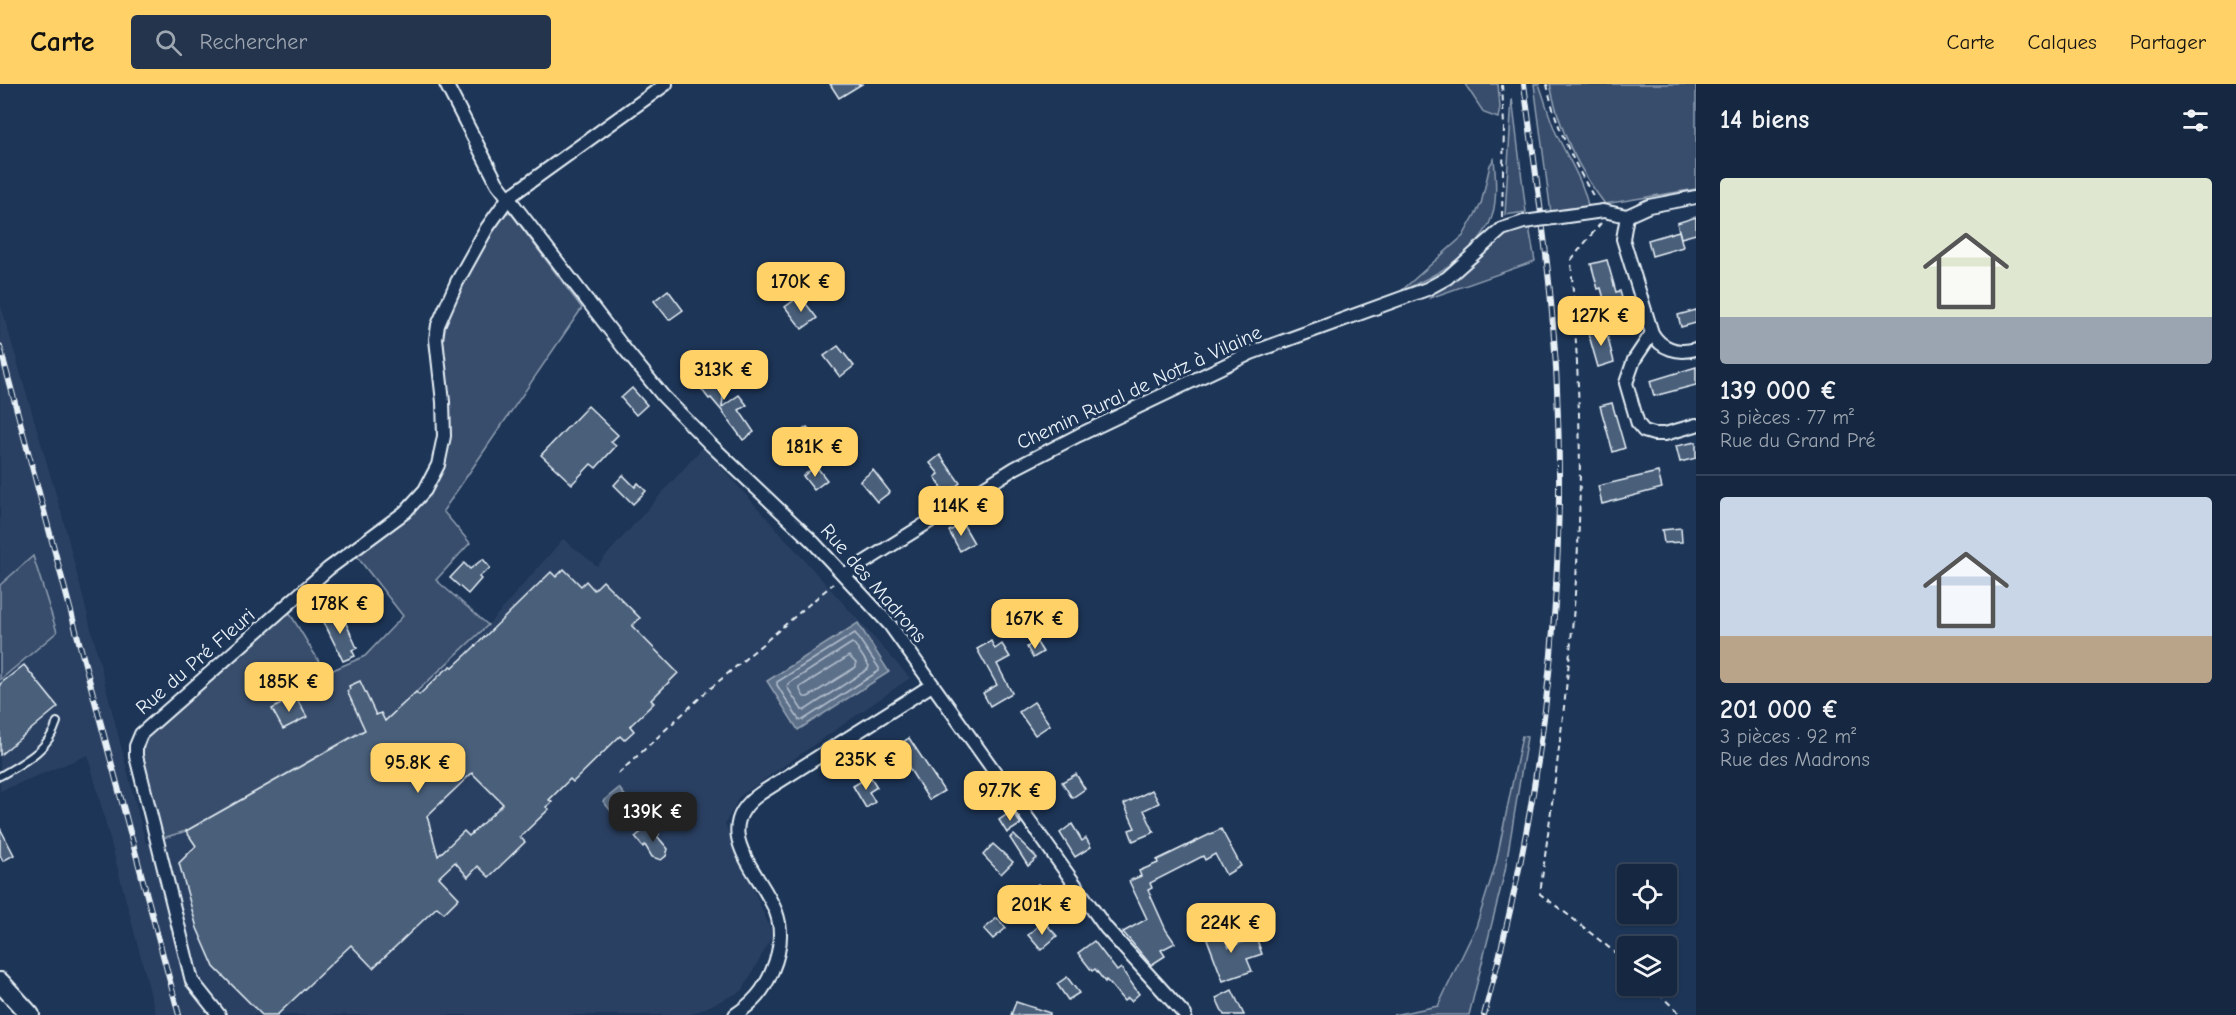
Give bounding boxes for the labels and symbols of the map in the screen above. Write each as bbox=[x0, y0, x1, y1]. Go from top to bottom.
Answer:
pin: 170K € bbox=[752, 262, 850, 313]
pin: 127K € bbox=[1552, 296, 1650, 347]
street label: Chemin Rural de Notz à Vilaine bbox=[1013, 321, 1265, 454]
pin: 313K € bbox=[675, 350, 773, 401]
pin: 181K € bbox=[766, 427, 864, 478]
pin: 114K € bbox=[912, 486, 1010, 537]
street label: Rue des Madrons bbox=[816, 519, 931, 647]
pin: 178K € bbox=[291, 584, 389, 635]
pin: 167K € bbox=[986, 599, 1084, 650]
street label: Rue du Pré Fleuri bbox=[131, 603, 260, 719]
pin: 185K € bbox=[240, 662, 338, 713]
pin: 235K € bbox=[817, 740, 915, 791]
pin: 95.8K € bbox=[363, 743, 473, 794]
pin: 97.7K € bbox=[955, 771, 1065, 822]
pin: 139K € bbox=[604, 792, 702, 843]
pin: 201K € bbox=[993, 885, 1091, 936]
pin: 224K € bbox=[1182, 903, 1280, 954]

